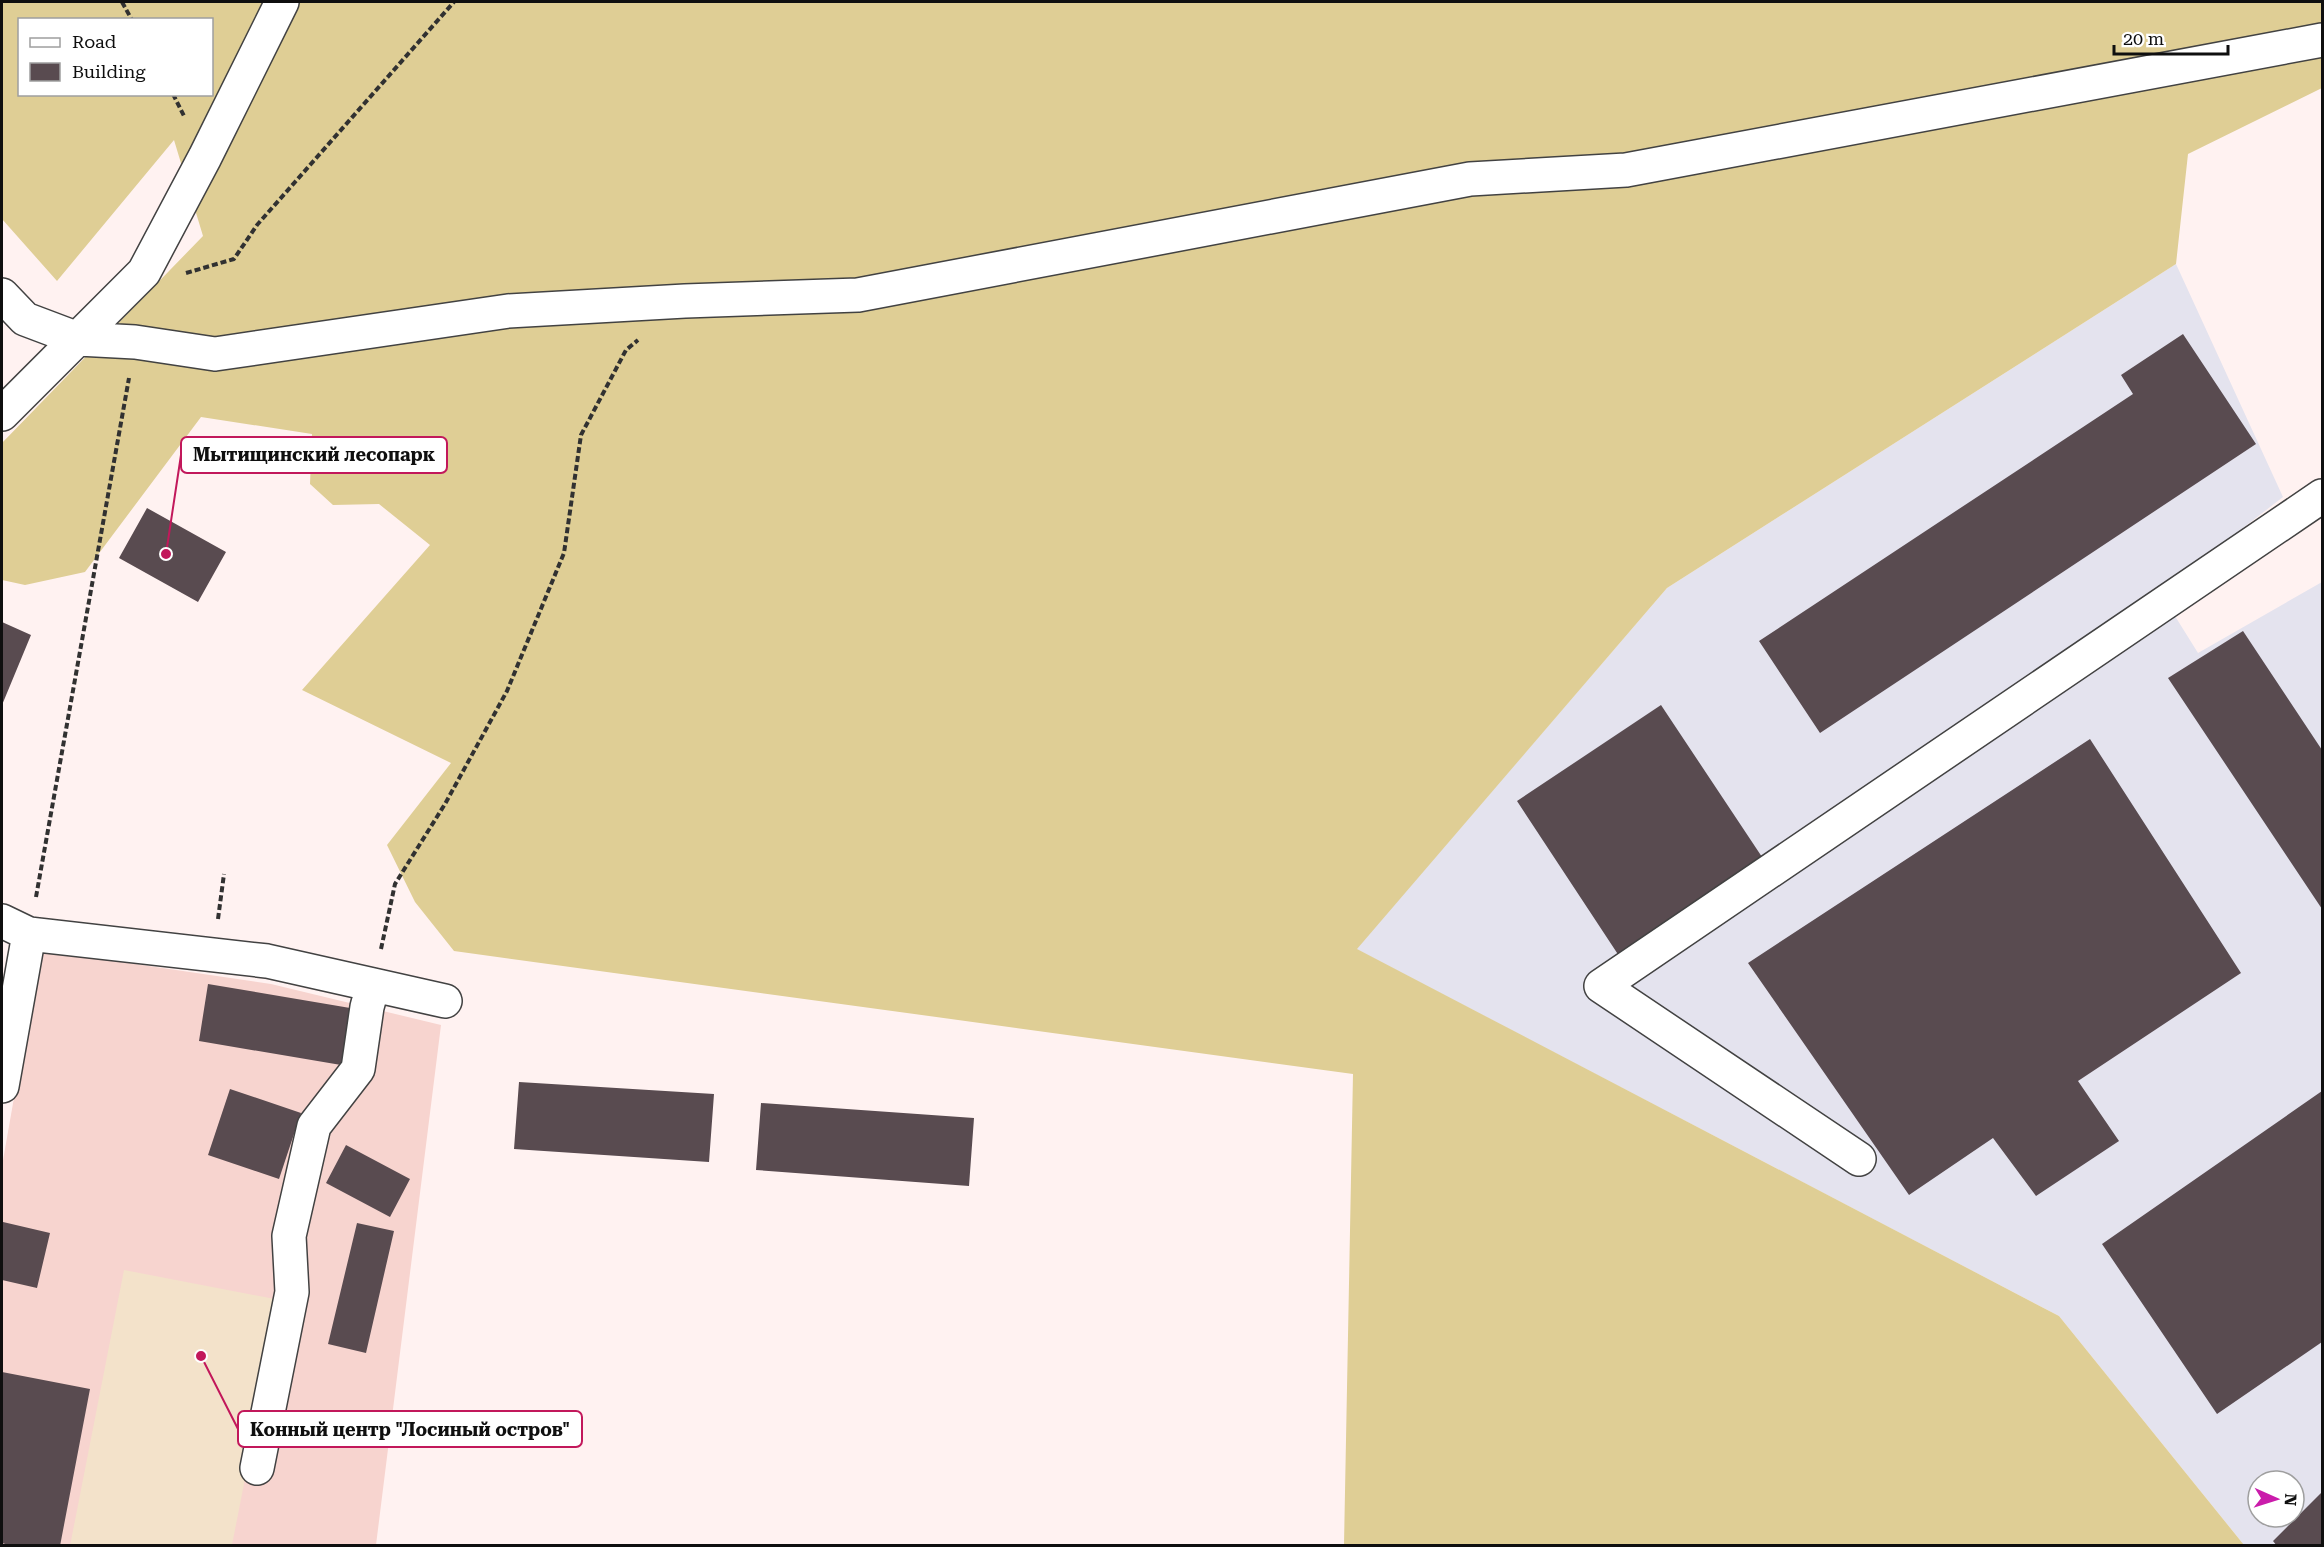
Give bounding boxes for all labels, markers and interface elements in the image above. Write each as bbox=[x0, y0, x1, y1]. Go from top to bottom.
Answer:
legend bbox=[18, 18, 213, 96]
scale bar bbox=[2114, 18, 2228, 56]
text: 20 m bbox=[2123, 28, 2164, 49]
text: Road bbox=[72, 31, 117, 52]
text: Building bbox=[72, 61, 146, 82]
callout: Мытищинский лесопарк bbox=[181, 437, 447, 473]
text: Мытищинский лесопарк bbox=[193, 444, 436, 465]
callout: Конный центр "Лосиный остров" bbox=[238, 1411, 582, 1447]
text: Конный центр "Лосиный остров" bbox=[250, 1419, 570, 1440]
north arrow bbox=[2246, 1469, 2306, 1529]
text: N bbox=[2281, 1493, 2300, 1506]

